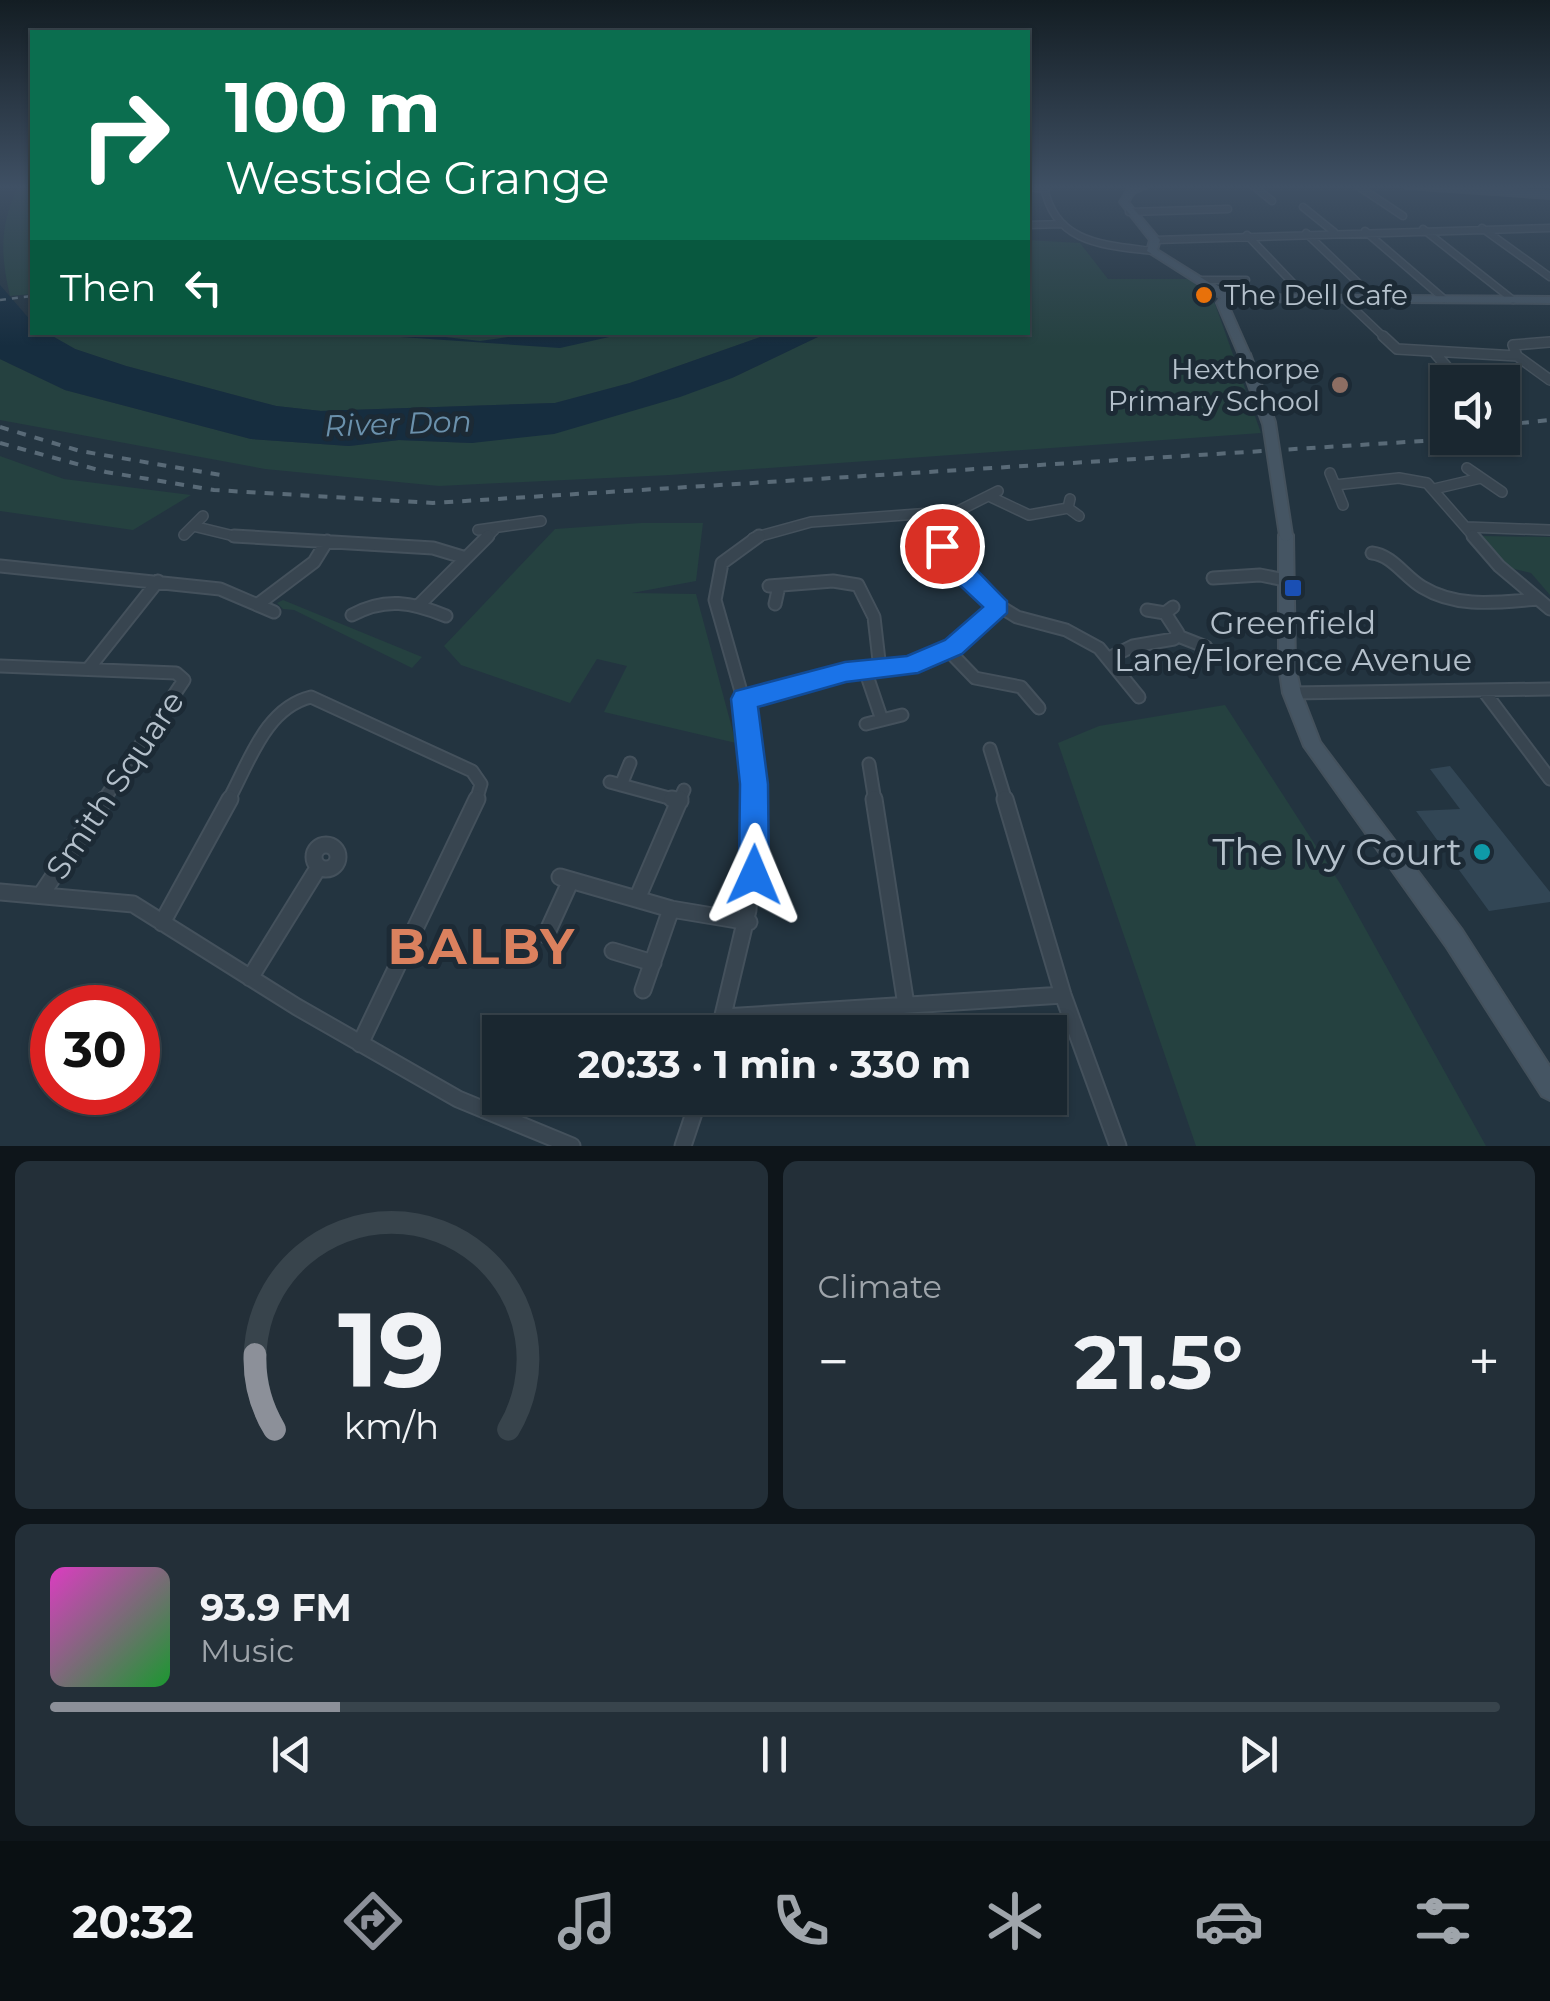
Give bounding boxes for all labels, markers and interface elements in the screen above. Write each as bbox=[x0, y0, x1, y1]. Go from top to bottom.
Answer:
text: 100 m bbox=[225, 64, 441, 150]
icon: right bbox=[60, 70, 190, 200]
text: Westside Grange bbox=[225, 150, 609, 205]
icon: left bbox=[176, 260, 231, 315]
text: Then bbox=[60, 264, 156, 311]
place label: The Dell Cafe bbox=[1224, 278, 1408, 312]
marker: The Dell Cafe bbox=[1193, 284, 1215, 306]
place label: Hexthorpe Primary School bbox=[1108, 352, 1320, 418]
map controls bbox=[1430, 365, 1520, 455]
button: sound bbox=[1430, 365, 1520, 455]
marker: Hexthorpe Primary School bbox=[1329, 374, 1351, 396]
water label: River Don bbox=[324, 402, 472, 445]
pin bbox=[900, 504, 985, 589]
icon: arrive bbox=[915, 519, 970, 574]
marker: Greenfield Lane/Florence Avenue bbox=[1282, 577, 1304, 599]
place label: Greenfield Lane/Florence Avenue bbox=[1114, 603, 1472, 679]
street label: Smith Square bbox=[37, 683, 192, 886]
position arrow bbox=[702, 823, 806, 927]
place label: The Ivy Court bbox=[1213, 828, 1462, 875]
marker: The Ivy Court bbox=[1471, 841, 1493, 863]
district label: BALBY bbox=[387, 916, 577, 977]
speed limit sign: 30 bbox=[30, 985, 160, 1115]
text: 20:33 · 1 min · 330 m bbox=[578, 1041, 971, 1088]
text: Climate bbox=[818, 1267, 942, 1306]
text: 19 bbox=[338, 1286, 445, 1413]
text: 21.5° bbox=[1074, 1316, 1243, 1408]
text: − bbox=[818, 1328, 849, 1395]
text: + bbox=[1468, 1328, 1500, 1395]
text: km/h bbox=[344, 1404, 439, 1448]
text: 93.9 FM bbox=[200, 1584, 352, 1631]
text: Music bbox=[200, 1631, 294, 1670]
icon: previous bbox=[264, 1727, 319, 1782]
icon: pause bbox=[747, 1727, 802, 1782]
icon: next bbox=[1231, 1727, 1286, 1782]
icon: directions bbox=[338, 1886, 408, 1956]
icon: music bbox=[552, 1886, 622, 1956]
icon: phone bbox=[766, 1886, 836, 1956]
icon: climate bbox=[980, 1886, 1050, 1956]
icon: car bbox=[1194, 1886, 1264, 1956]
icon: filters bbox=[1408, 1886, 1478, 1956]
text: 20:32 bbox=[72, 1894, 194, 1949]

